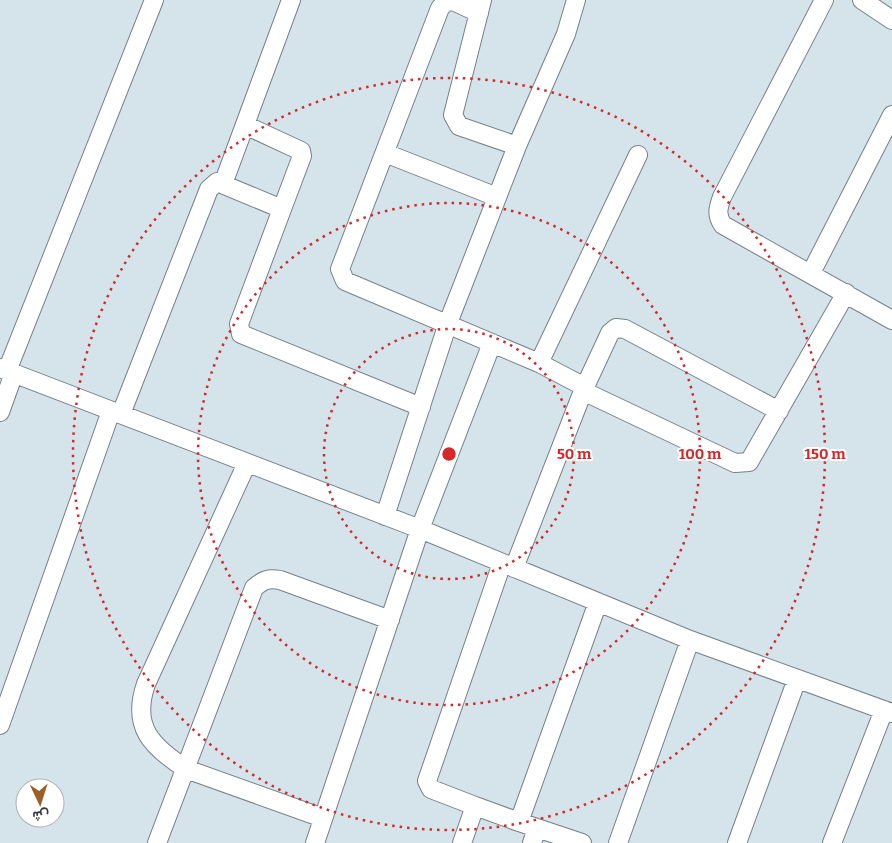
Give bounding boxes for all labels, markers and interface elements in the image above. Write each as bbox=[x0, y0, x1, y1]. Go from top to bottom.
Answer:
centre of rings bbox=[440, 445, 458, 463]
text: 50 m bbox=[557, 445, 592, 463]
text: 100 m bbox=[679, 445, 722, 463]
text: 150 m bbox=[804, 445, 846, 463]
north arrow bbox=[15, 778, 65, 828]
text: ش bbox=[32, 806, 50, 825]

